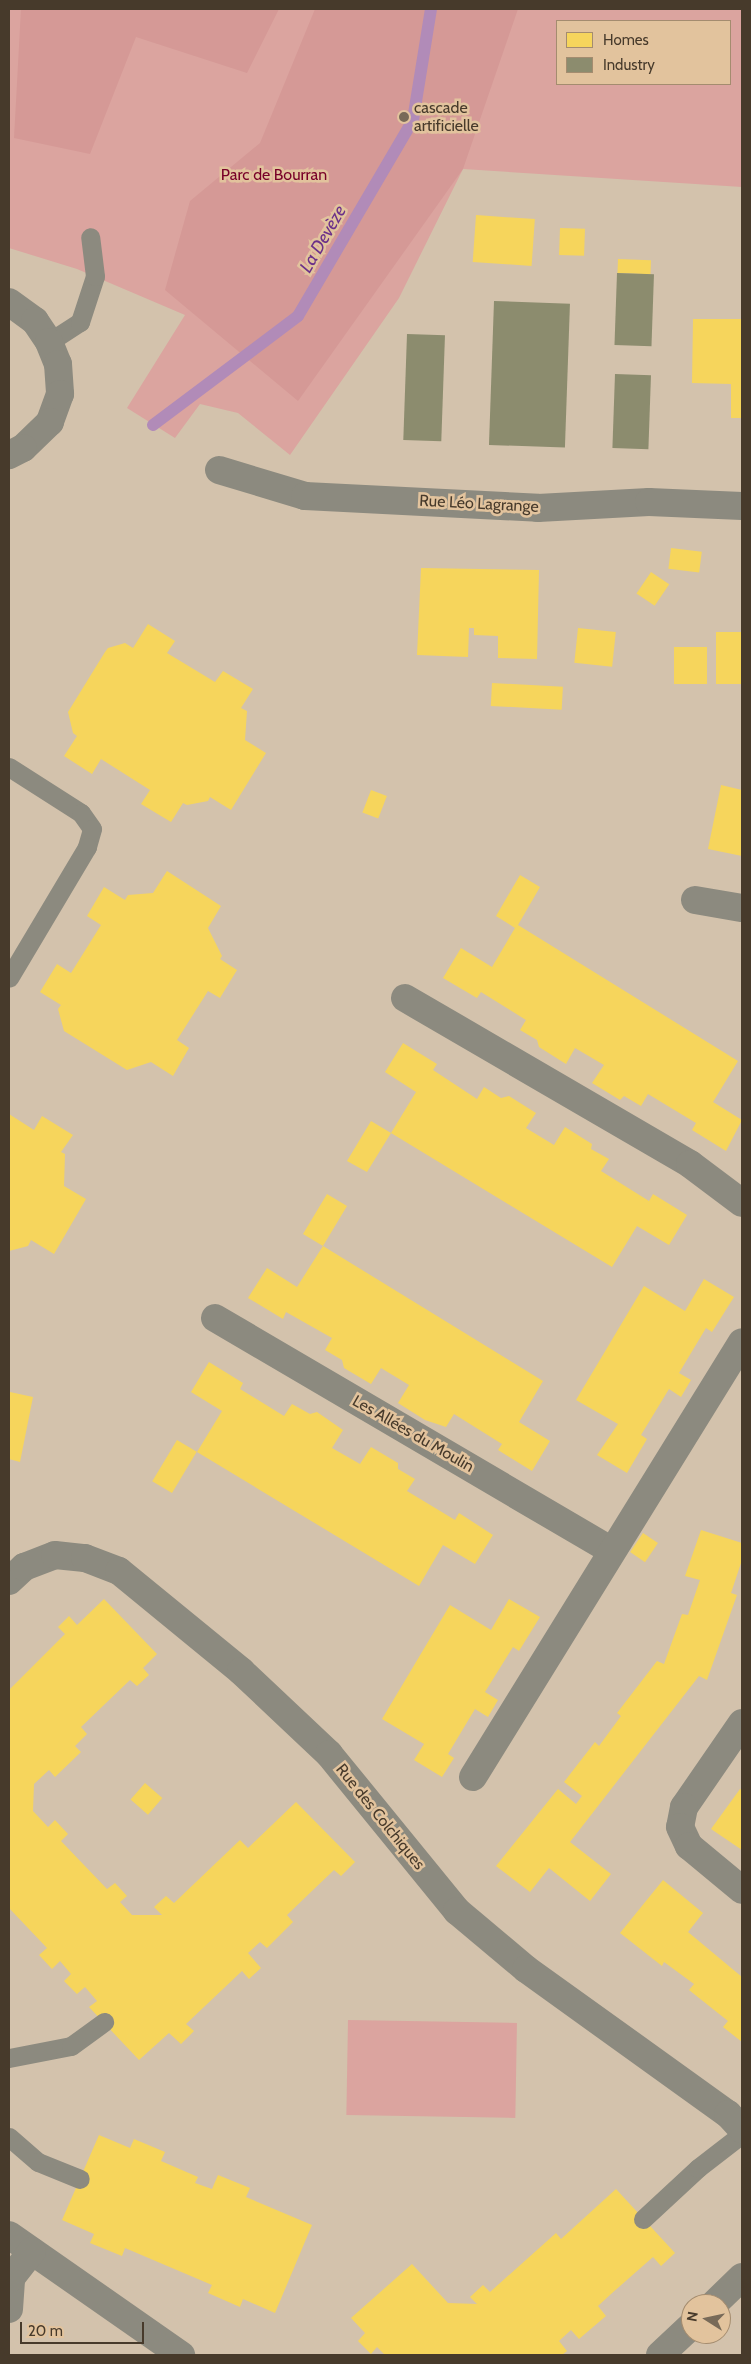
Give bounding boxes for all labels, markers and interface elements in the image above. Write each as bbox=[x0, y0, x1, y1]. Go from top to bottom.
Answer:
legend bbox=[556, 20, 731, 85]
text: Homes bbox=[603, 31, 649, 49]
text: Industry bbox=[603, 56, 655, 74]
place label: cascade artificielle bbox=[414, 98, 479, 136]
marker: cascade artificielle bbox=[398, 111, 410, 123]
park label: Parc de Bourran bbox=[221, 165, 327, 185]
water label: La Devèze bbox=[295, 202, 351, 276]
street label: Rue Léo Lagrange bbox=[419, 491, 539, 517]
street label: Les Allées du Moulin bbox=[349, 1391, 477, 1477]
street label: Rue des Colchiques bbox=[331, 1760, 429, 1874]
north arrow bbox=[681, 2294, 731, 2344]
text: N bbox=[682, 2310, 702, 2323]
scale bar bbox=[22, 2312, 146, 2344]
text: 20 m bbox=[28, 2322, 63, 2340]

